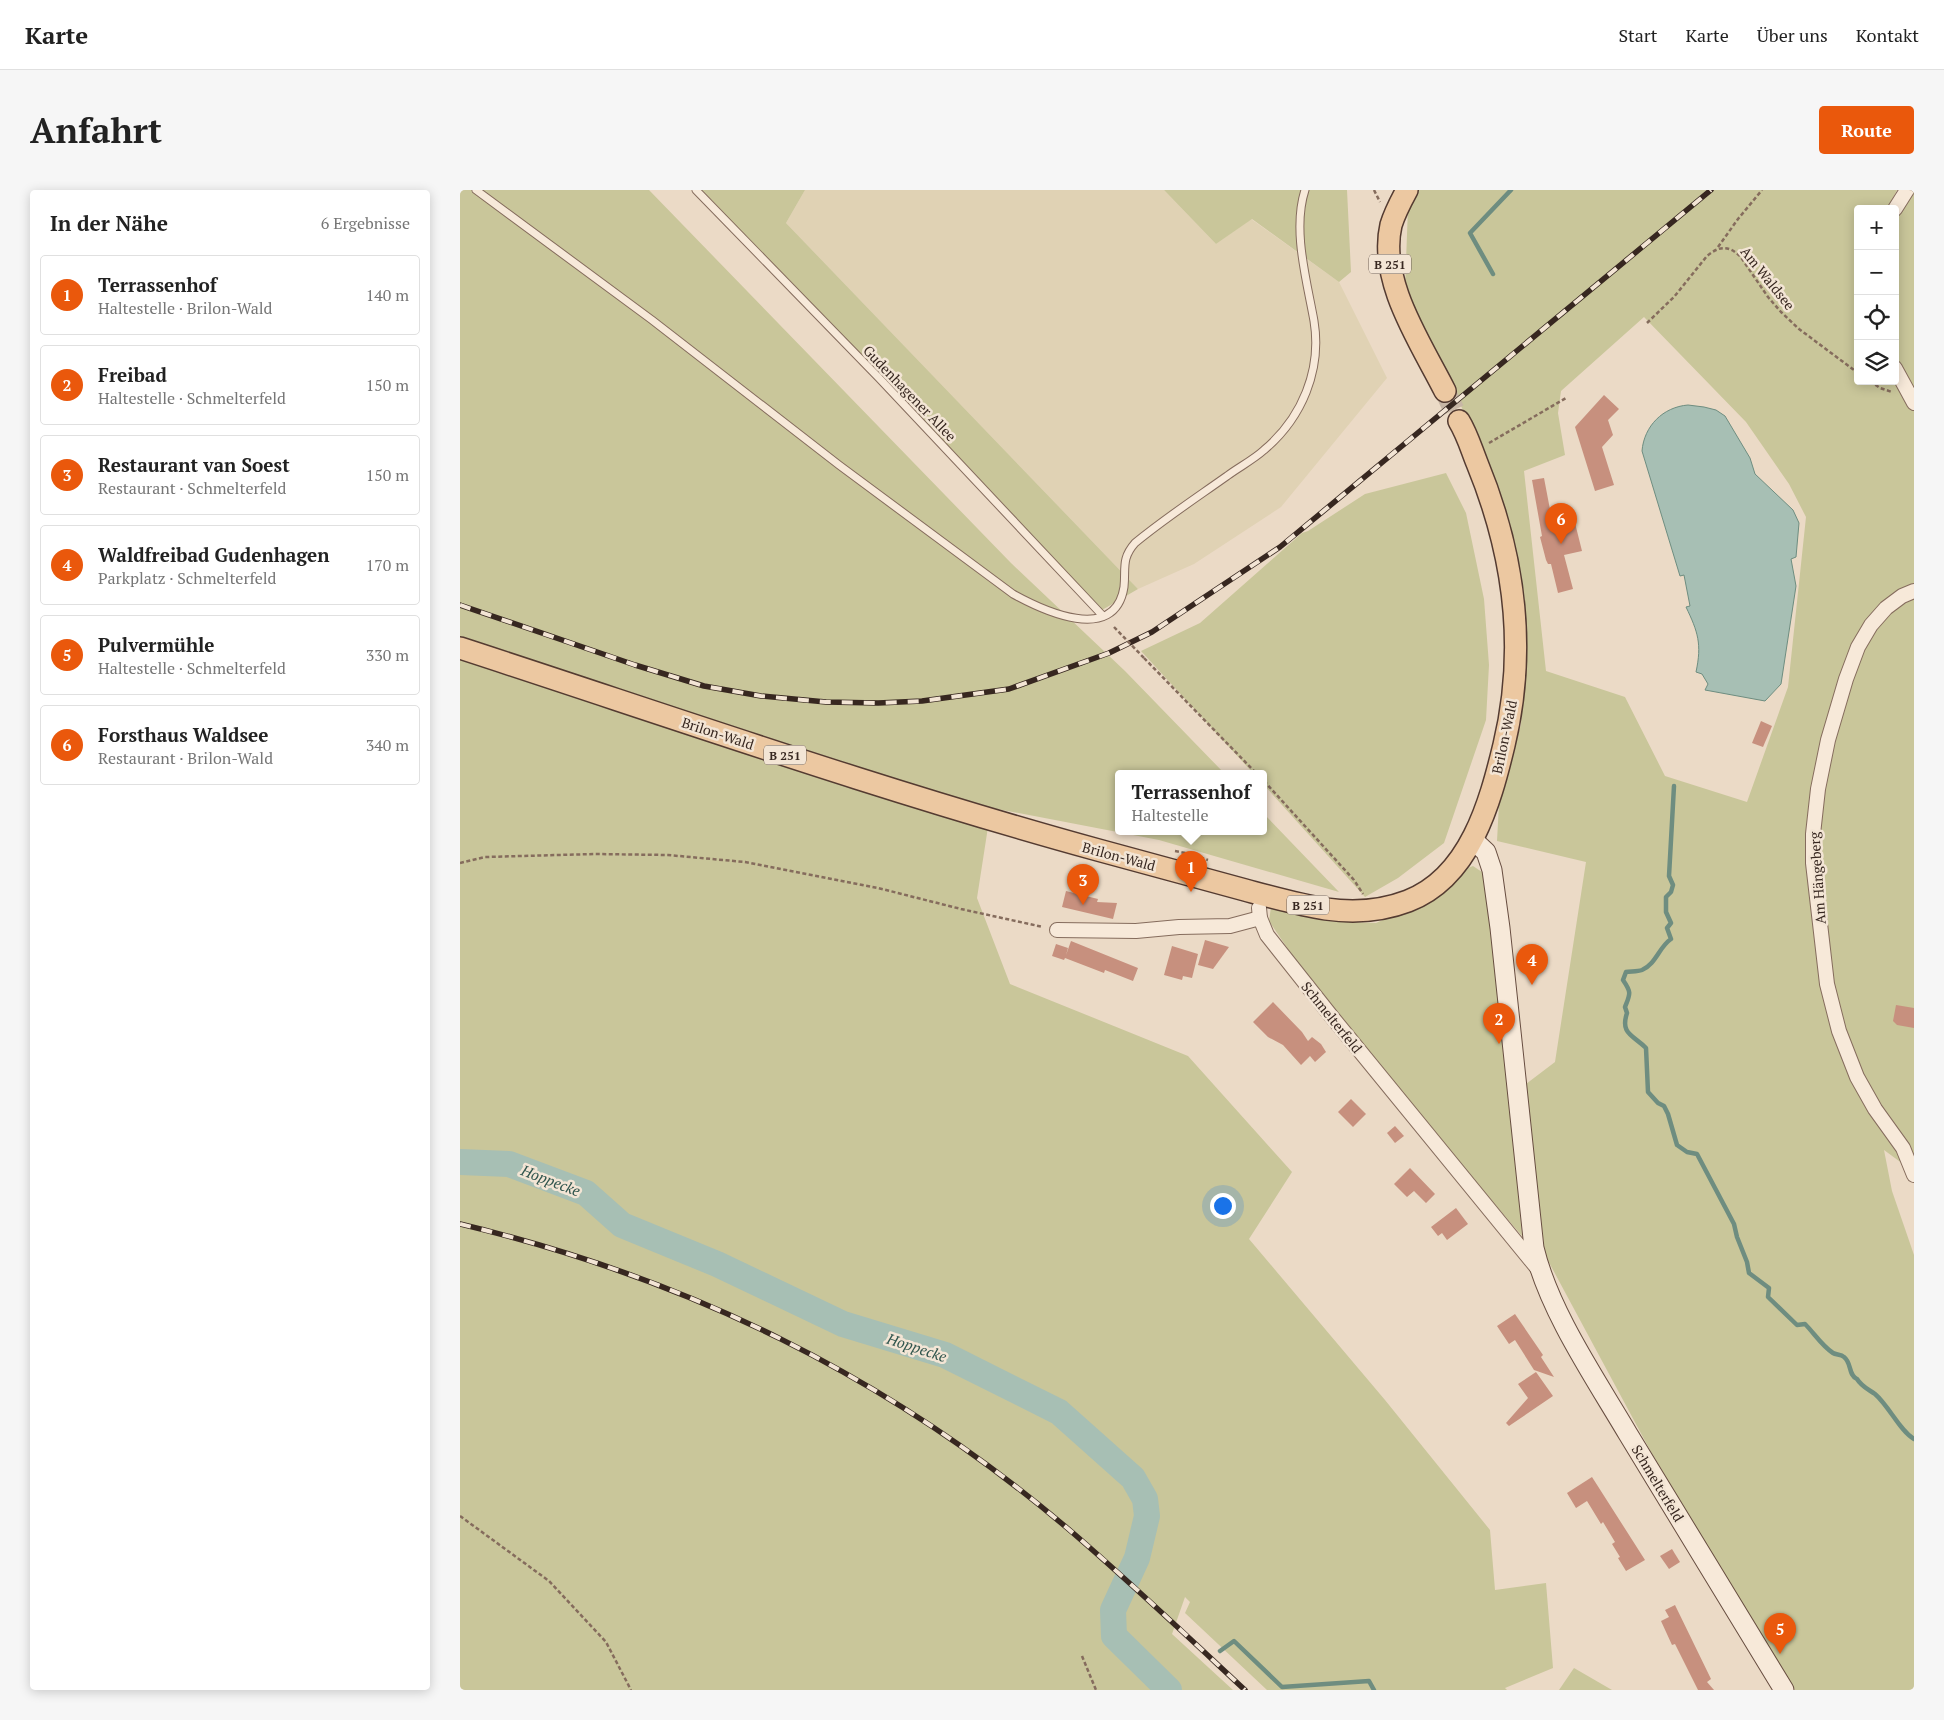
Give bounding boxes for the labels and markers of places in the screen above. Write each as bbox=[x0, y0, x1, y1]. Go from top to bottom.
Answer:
pin: 6 bbox=[1545, 503, 1577, 544]
pin: 1 bbox=[1175, 851, 1207, 892]
pin: 3 bbox=[1067, 864, 1099, 905]
pin: 4 bbox=[1516, 944, 1548, 985]
pin: 2 bbox=[1483, 1003, 1515, 1044]
pin: 5 bbox=[1764, 1613, 1796, 1654]

